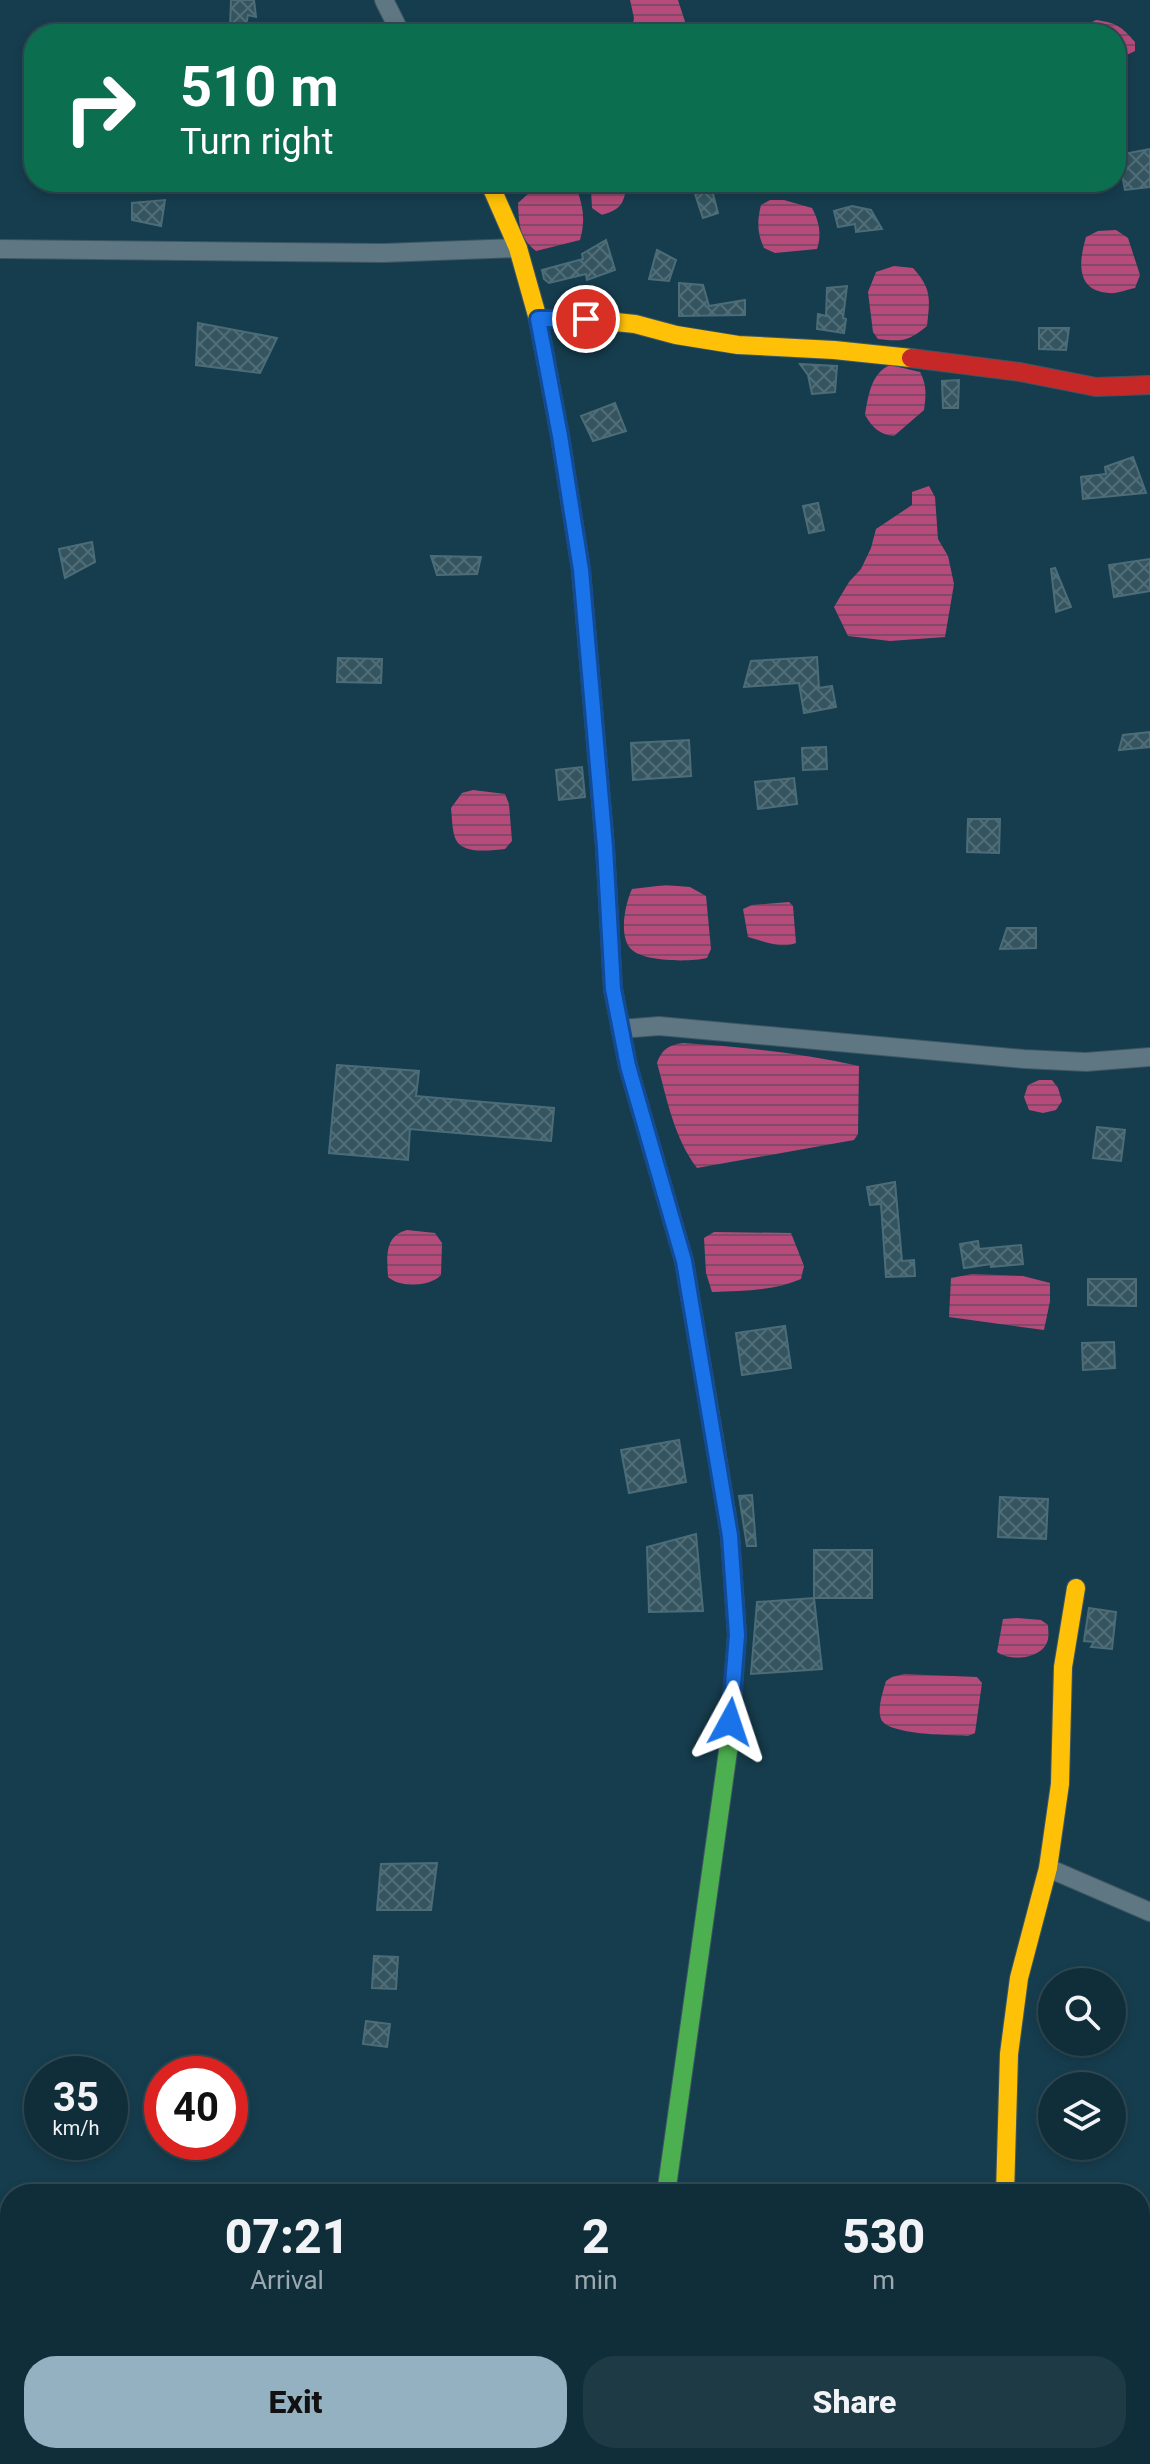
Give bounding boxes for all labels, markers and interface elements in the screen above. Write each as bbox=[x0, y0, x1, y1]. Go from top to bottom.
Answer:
text: 510 m bbox=[180, 54, 339, 120]
icon: right bbox=[48, 56, 152, 160]
text: Turn right bbox=[180, 121, 333, 163]
pin bbox=[552, 285, 620, 353]
icon: arrive bbox=[564, 297, 608, 341]
position arrow bbox=[688, 1680, 772, 1764]
map controls bbox=[1038, 1968, 1126, 2160]
button: search bbox=[1038, 1968, 1126, 2056]
speed limit sign: 40 bbox=[144, 2056, 248, 2160]
button: layers bbox=[1038, 2072, 1126, 2160]
text: 35 bbox=[53, 2074, 99, 2121]
text: km/h bbox=[53, 2116, 99, 2140]
text: 07:21 bbox=[225, 2208, 349, 2265]
text: 2 bbox=[582, 2208, 610, 2265]
text: 530 bbox=[842, 2208, 925, 2265]
text: Arrival bbox=[250, 2265, 324, 2295]
text: min bbox=[574, 2265, 618, 2295]
text: m bbox=[872, 2265, 895, 2295]
button: Exit bbox=[24, 2356, 567, 2448]
button: Share bbox=[583, 2356, 1126, 2448]

